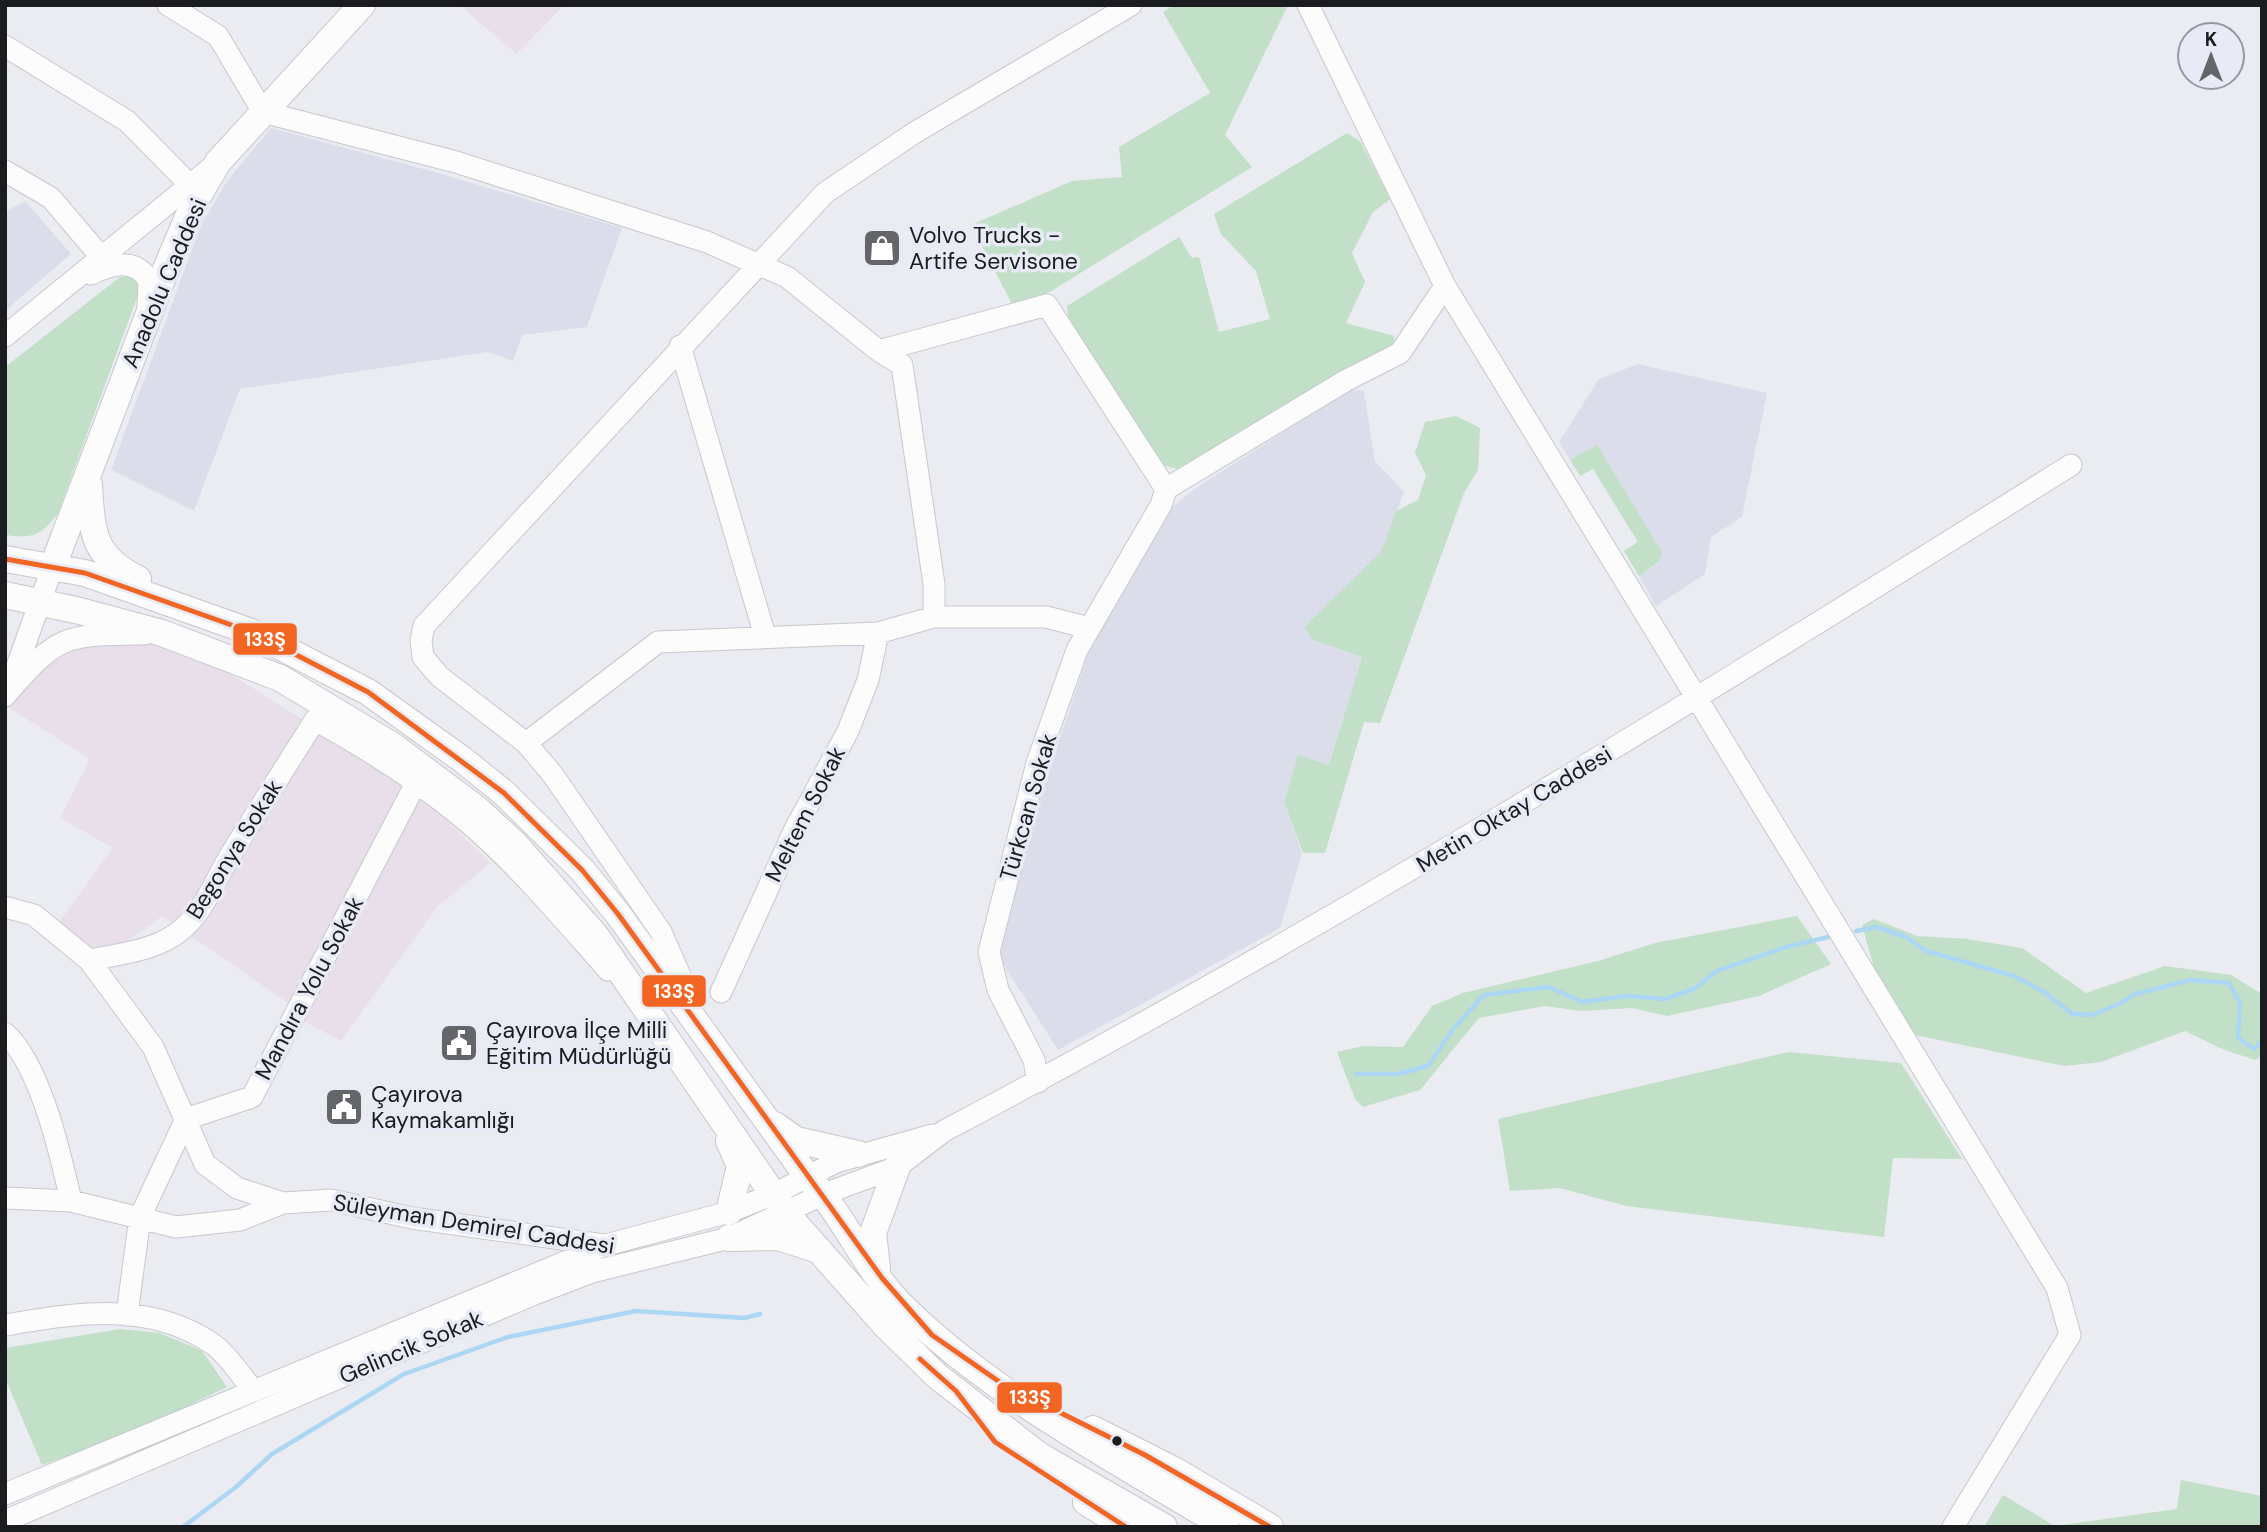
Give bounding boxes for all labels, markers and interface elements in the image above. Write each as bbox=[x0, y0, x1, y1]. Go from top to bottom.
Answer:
north arrow bbox=[2176, 21, 2246, 91]
text: K bbox=[2205, 27, 2217, 52]
street label: Anadolu Caddesi bbox=[115, 194, 213, 372]
place label: Volvo Trucks - Artife Servisone bbox=[909, 220, 1078, 276]
shop icon: Volvo Trucks - Artife Servisone bbox=[861, 227, 903, 269]
line badge: 133Ş bbox=[232, 622, 298, 656]
text: 133Ş bbox=[244, 627, 286, 652]
street label: Türkcan Sokak bbox=[993, 730, 1063, 884]
street label: Metin Oktay Caddesi bbox=[1411, 739, 1617, 879]
street label: Meltem Sokak bbox=[758, 741, 852, 887]
street label: Begonya Sokak bbox=[179, 773, 289, 924]
street label: Mandıra Yolu Sokak bbox=[248, 891, 370, 1085]
line badge: 133Ş bbox=[641, 974, 707, 1008]
text: 133Ş bbox=[653, 979, 695, 1004]
place label: Çayırova İlçe Milli Eğitim Müdürlüğü bbox=[486, 1015, 671, 1071]
public building icon: Çayırova İlçe Milli Eğitim Müdürlüğü bbox=[438, 1022, 480, 1064]
place label: Çayırova Kaymakamlığı bbox=[371, 1079, 515, 1135]
public building icon: Çayırova Kaymakamlığı bbox=[323, 1086, 365, 1128]
street label: Süleyman Demirel Caddesi bbox=[331, 1187, 617, 1261]
street label: Gelincik Sokak bbox=[335, 1303, 488, 1391]
line badge: 133Ş bbox=[996, 1381, 1063, 1414]
text: 133Ş bbox=[1009, 1385, 1051, 1410]
unlabelled marker bbox=[1110, 1434, 1124, 1448]

